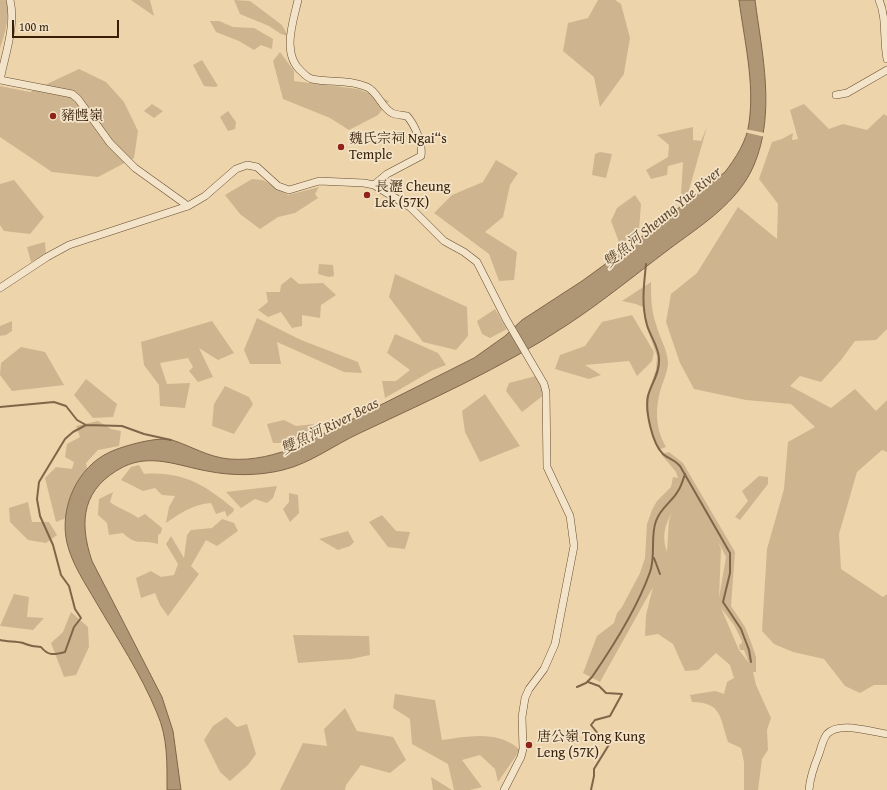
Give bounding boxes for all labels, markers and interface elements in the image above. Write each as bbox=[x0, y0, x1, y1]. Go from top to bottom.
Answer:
scale bar bbox=[14, 12, 121, 38]
text: 100 m bbox=[19, 18, 49, 35]
place label: 豬乸嶺 bbox=[61, 108, 103, 124]
marker: 豬乸嶺 bbox=[48, 111, 58, 121]
place label: 魏氏宗祠 Ngai“s Temple bbox=[349, 131, 447, 164]
marker: 魏氏宗祠 Ngai“s Temple bbox=[336, 142, 346, 152]
water label: 雙魚河 Sheung Yue River bbox=[600, 163, 726, 273]
place label: 長瀝 Cheung Lek (57K) bbox=[375, 179, 451, 212]
marker: 長瀝 Cheung Lek (57K) bbox=[362, 190, 372, 200]
water label: 雙魚河 River Beas bbox=[278, 395, 382, 459]
place label: 唐公嶺 Tong Kung Leng (57K) bbox=[537, 729, 645, 762]
marker: 唐公嶺 Tong Kung Leng (57K) bbox=[524, 740, 534, 750]

